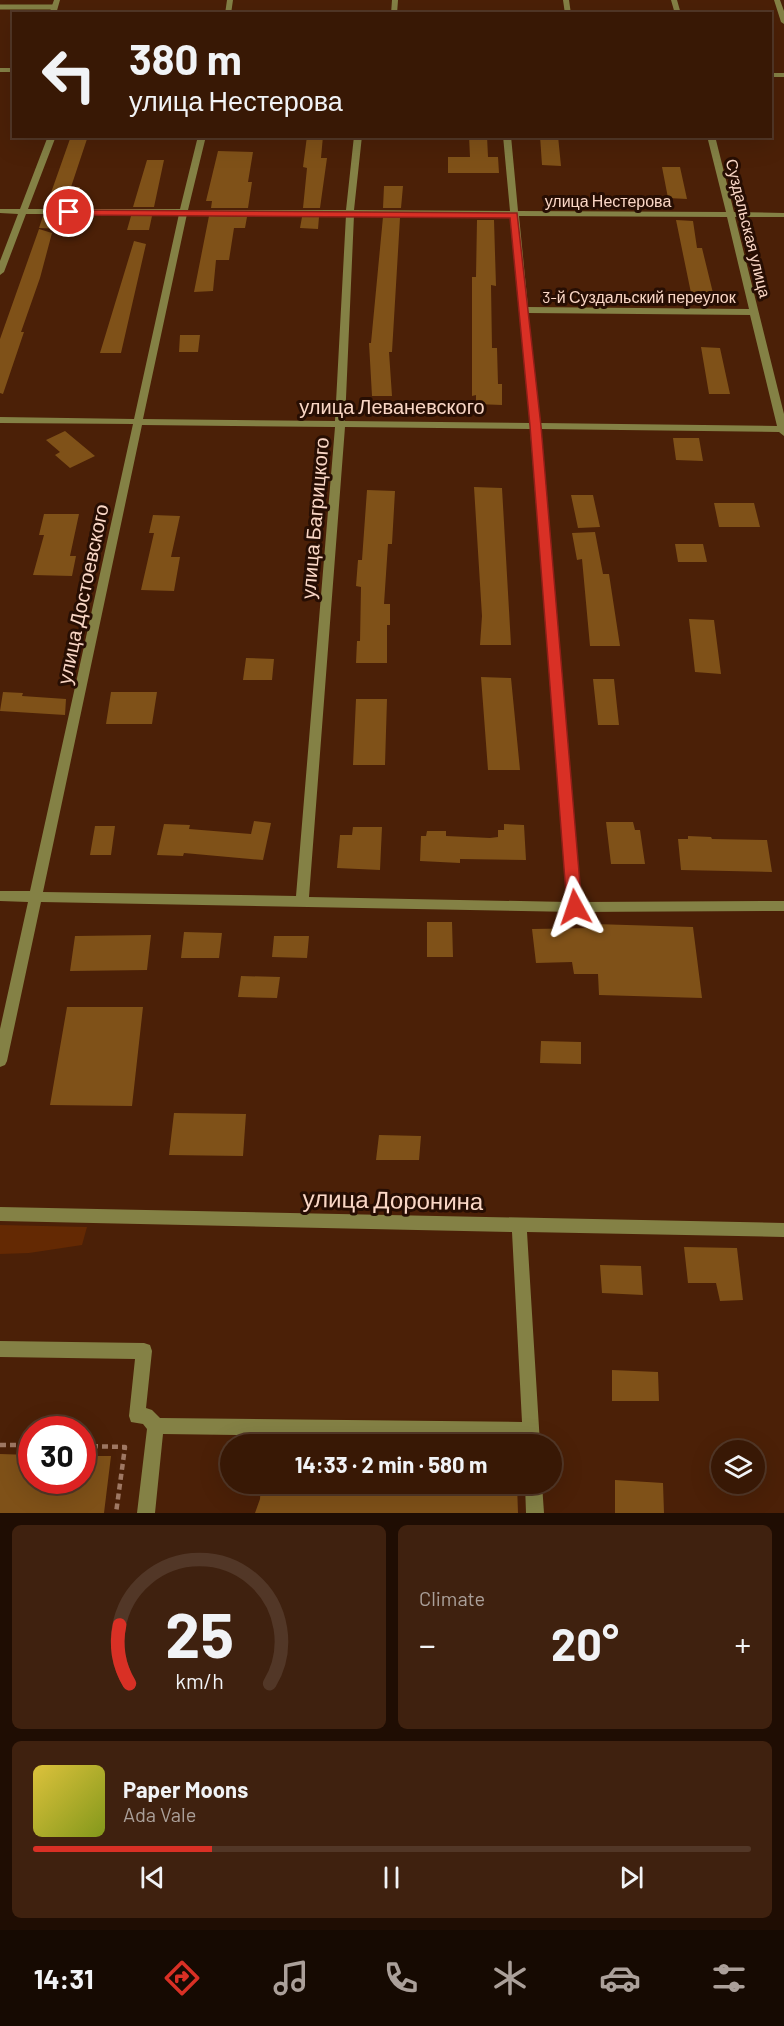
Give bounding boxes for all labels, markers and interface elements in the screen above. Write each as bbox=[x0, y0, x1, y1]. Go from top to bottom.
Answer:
text: 380 m bbox=[129, 33, 242, 83]
icon: left bbox=[30, 36, 108, 114]
text: улица Нестерова bbox=[129, 84, 343, 116]
street label: Суздальская улица bbox=[723, 157, 775, 300]
pin bbox=[43, 186, 94, 237]
street label: улица Нестерова bbox=[545, 191, 671, 210]
icon: arrive bbox=[52, 195, 85, 228]
street label: 3-й Суздальский переулок bbox=[542, 287, 737, 306]
street label: улица Леваневского bbox=[299, 394, 485, 418]
street label: улица Багрицкого bbox=[295, 436, 333, 600]
street label: улица Достоевского bbox=[51, 502, 113, 686]
position arrow bbox=[543, 875, 607, 939]
street label: улица Доронина bbox=[302, 1183, 484, 1215]
speed limit sign: 30 bbox=[18, 1416, 96, 1494]
map controls bbox=[711, 1440, 765, 1494]
button: layers bbox=[711, 1440, 765, 1494]
text: 14:33 · 2 min · 580 m bbox=[295, 1451, 487, 1477]
text: Climate bbox=[419, 1586, 485, 1610]
text: 25 bbox=[165, 1596, 233, 1670]
text: 20° bbox=[551, 1616, 619, 1670]
text: − bbox=[419, 1624, 436, 1664]
text: + bbox=[735, 1624, 751, 1664]
text: km/h bbox=[175, 1668, 223, 1693]
text: Paper Moons bbox=[123, 1776, 248, 1802]
text: Ada Vale bbox=[123, 1802, 196, 1826]
icon: previous bbox=[136, 1861, 169, 1894]
icon: pause bbox=[375, 1861, 408, 1894]
icon: next bbox=[615, 1861, 648, 1894]
icon: directions bbox=[161, 1957, 203, 1999]
icon: music bbox=[270, 1957, 312, 1999]
icon: phone bbox=[380, 1957, 422, 1999]
icon: climate bbox=[489, 1957, 531, 1999]
icon: car bbox=[599, 1957, 641, 1999]
icon: filters bbox=[708, 1957, 750, 1999]
text: 14:31 bbox=[34, 1962, 94, 1994]

